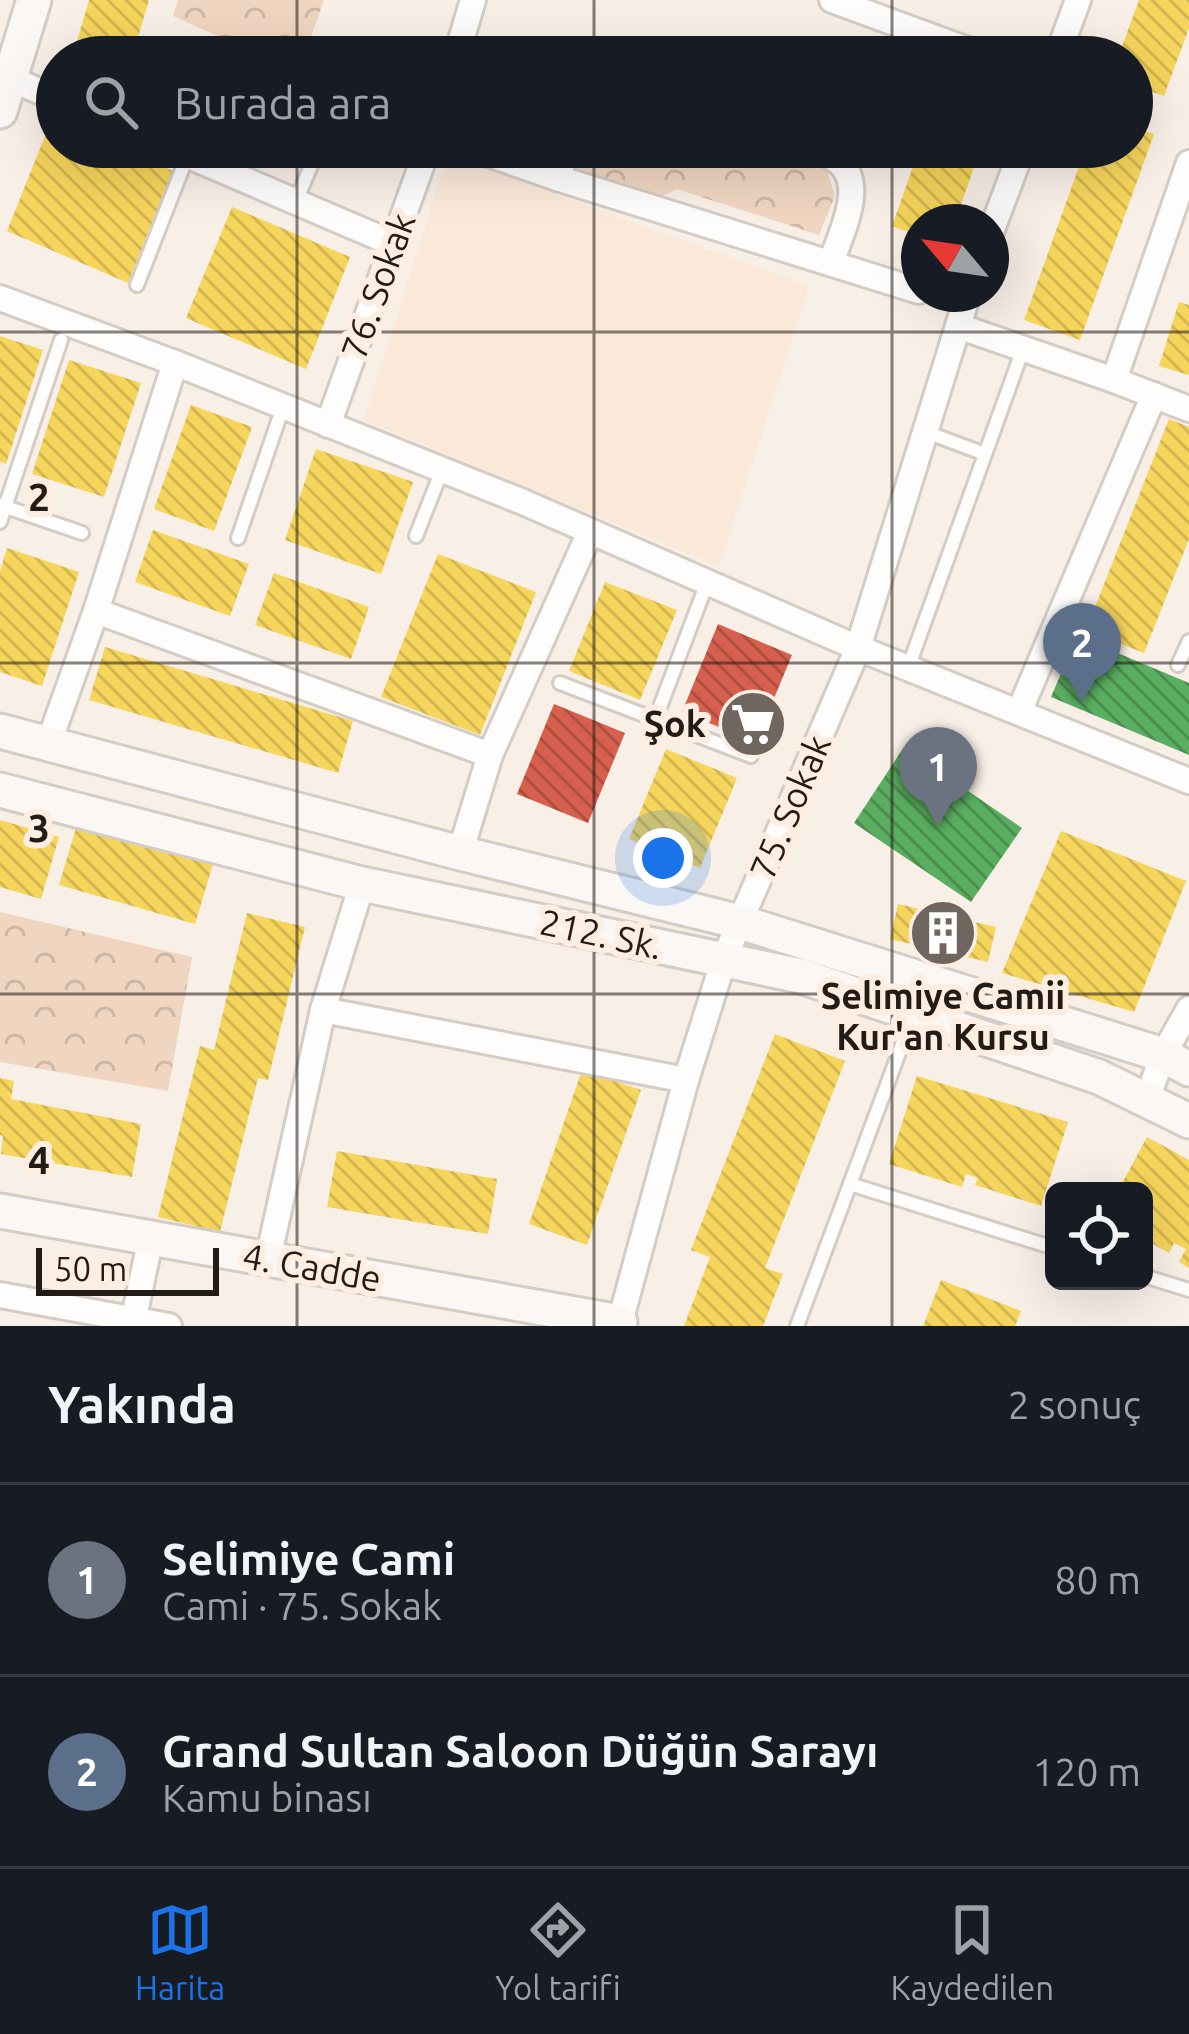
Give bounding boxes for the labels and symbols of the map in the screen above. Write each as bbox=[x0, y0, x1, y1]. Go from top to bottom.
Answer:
north arrow bbox=[901, 204, 1009, 312]
street label: 76. Sokak bbox=[332, 207, 423, 364]
text: 2 bbox=[28, 475, 50, 518]
pin: 2 bbox=[1043, 603, 1121, 702]
supermarket icon: Şok bbox=[718, 689, 788, 759]
place label: Şok bbox=[644, 703, 706, 745]
pin: 1 bbox=[899, 727, 977, 826]
street label: 75. Sokak bbox=[741, 729, 838, 885]
text: 3 bbox=[28, 806, 50, 849]
your location bbox=[633, 828, 693, 888]
building icon: Selimiye Camii Kur'an Kursu bbox=[908, 898, 978, 968]
street label: 212. Sk. bbox=[536, 901, 666, 966]
place label: Selimiye Camii Kur'an Kursu bbox=[821, 975, 1065, 1057]
text: 4 bbox=[28, 1138, 50, 1181]
street label: 4. Cadde bbox=[240, 1234, 385, 1299]
scale bar bbox=[36, 1242, 219, 1295]

